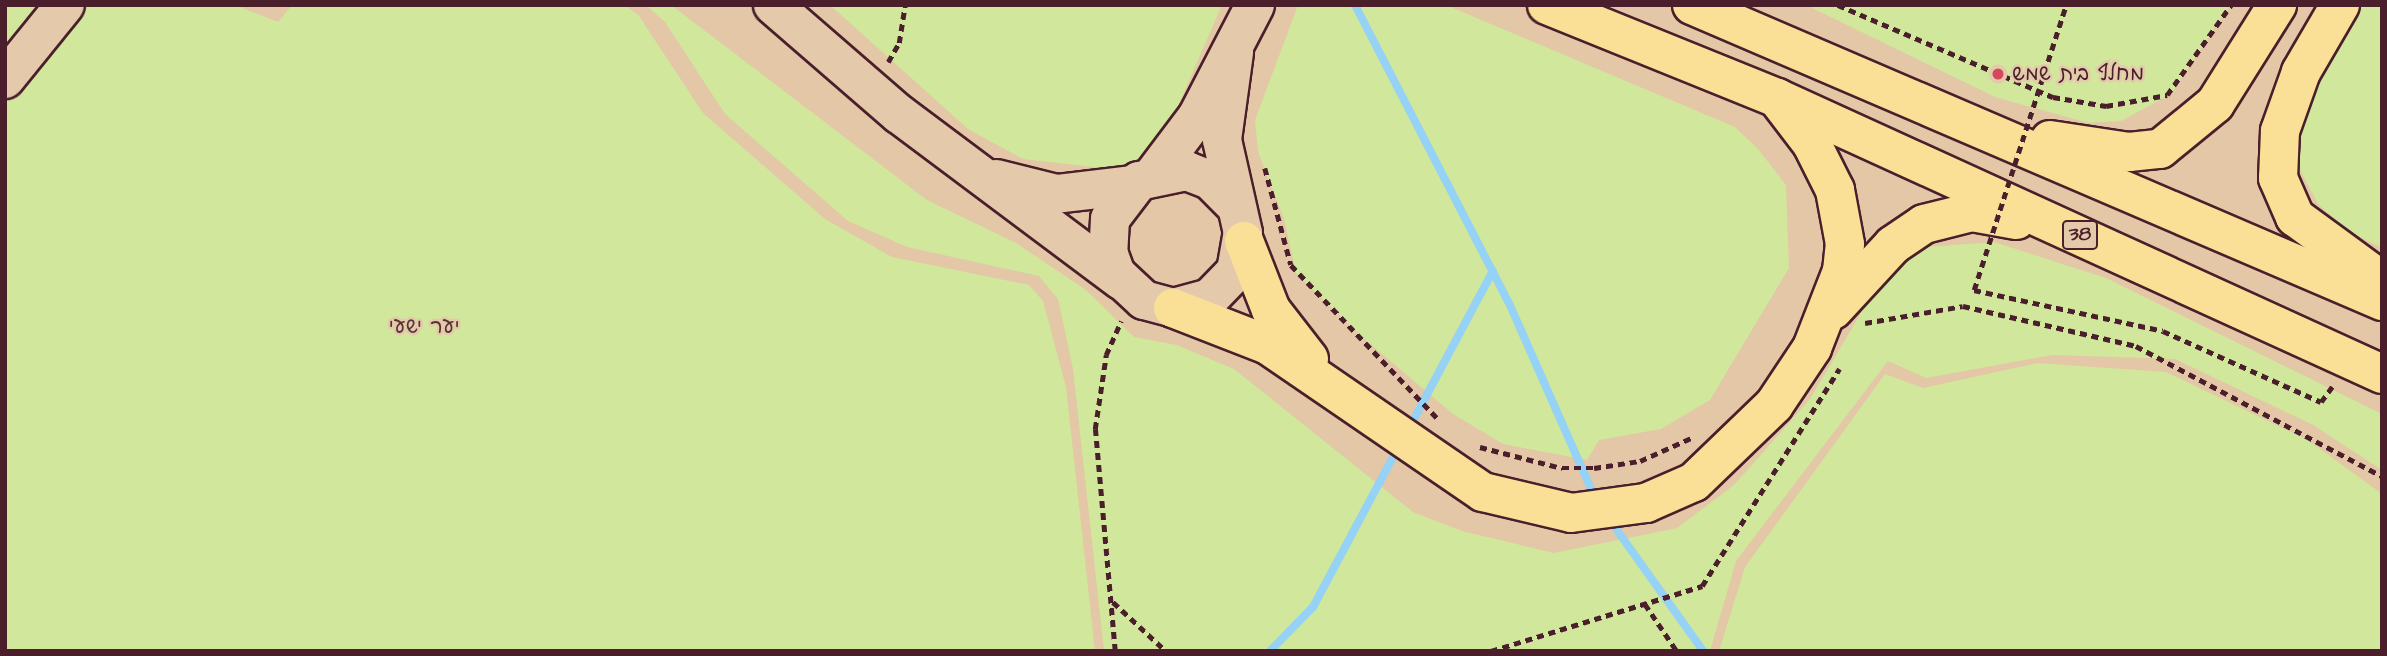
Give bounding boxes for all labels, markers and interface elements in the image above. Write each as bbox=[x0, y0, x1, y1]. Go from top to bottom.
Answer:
place label: מחלף בית שמש bbox=[2012, 61, 2144, 87]
marker: מחלף בית שמש bbox=[1990, 66, 2006, 82]
road number: 38 bbox=[2061, 219, 2099, 250]
park label: יער ישעי bbox=[389, 314, 459, 340]

